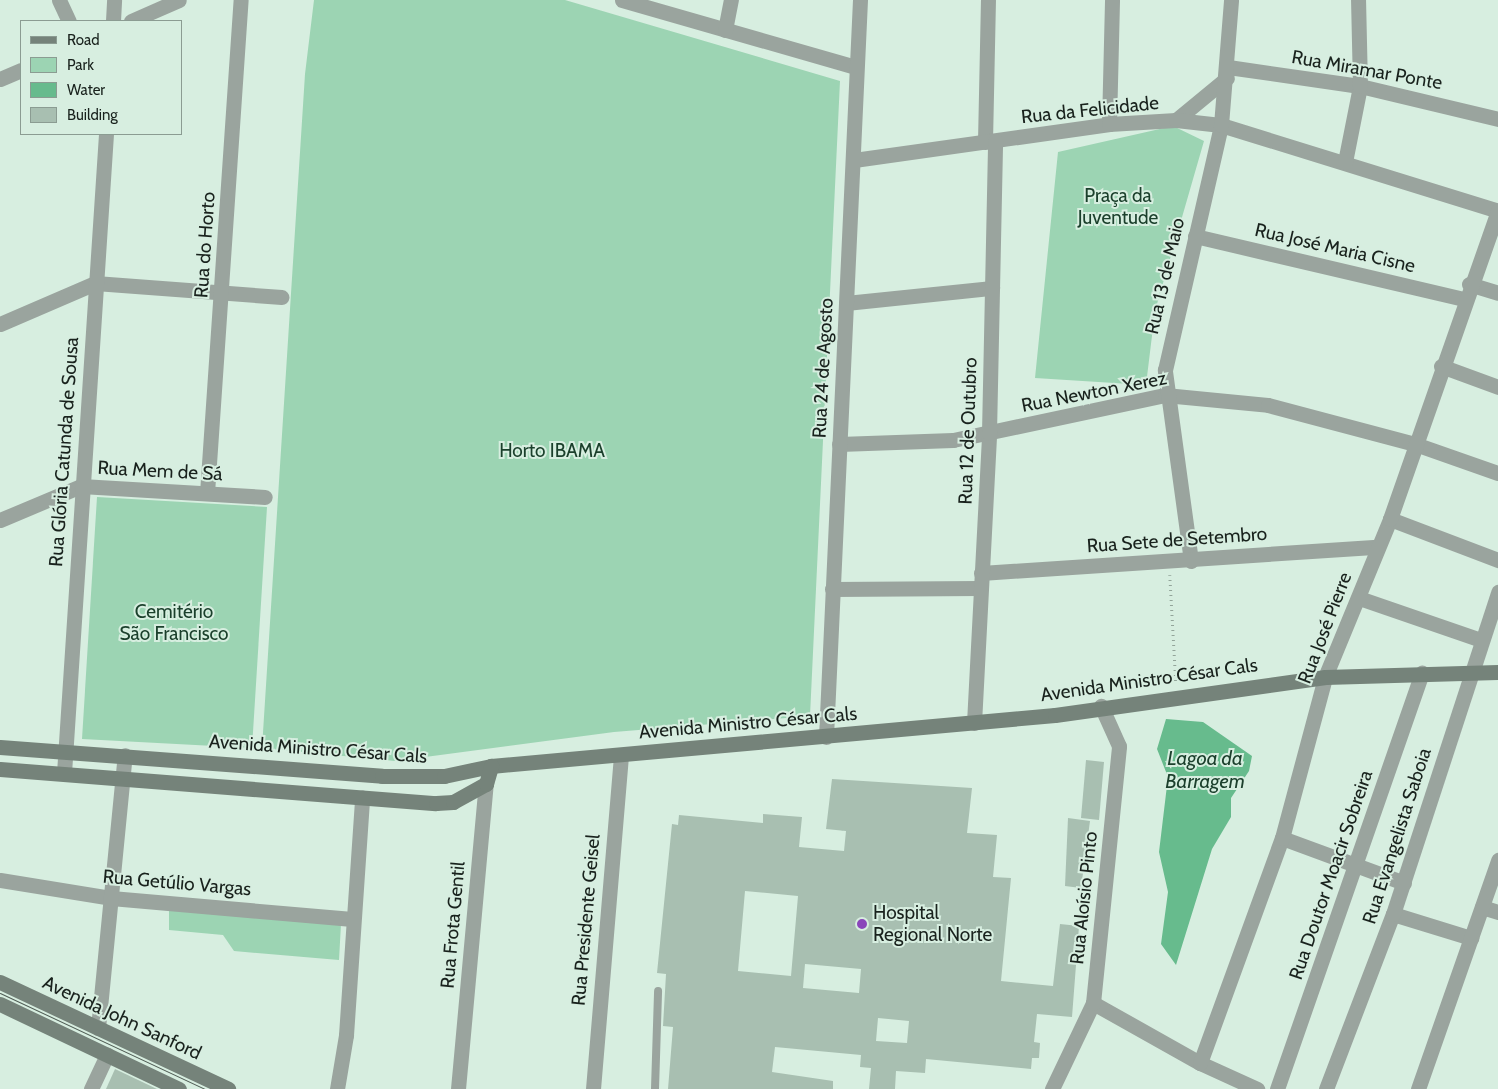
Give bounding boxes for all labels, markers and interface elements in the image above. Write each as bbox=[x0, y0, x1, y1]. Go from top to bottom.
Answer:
legend bbox=[20, 20, 182, 135]
text: Road bbox=[67, 31, 100, 49]
street label: Rua Miramar Ponte bbox=[1290, 46, 1444, 94]
text: Park bbox=[67, 56, 94, 74]
text: Water bbox=[67, 81, 105, 99]
street label: Rua da Felicidade bbox=[1020, 91, 1160, 129]
text: Building bbox=[67, 106, 118, 124]
park label: Praça da Juventude bbox=[1078, 185, 1158, 229]
street label: Rua do Horto bbox=[190, 191, 220, 299]
street label: Rua 13 de Maio bbox=[1141, 216, 1189, 336]
street label: Rua José Maria Cisne bbox=[1253, 218, 1417, 278]
street label: Rua 24 de Agosto bbox=[808, 297, 838, 439]
street label: Rua Glória Catunda de Sousa bbox=[45, 336, 83, 568]
street label: Rua 12 de Outubro bbox=[954, 357, 982, 505]
street label: Rua Newton Xerez bbox=[1019, 367, 1169, 417]
park label: Horto IBAMA bbox=[499, 440, 605, 462]
street label: Rua Mem de Sá bbox=[97, 456, 223, 486]
street label: Rua Sete de Setembro bbox=[1086, 522, 1268, 558]
street label: Rua José Pierre bbox=[1293, 569, 1357, 687]
park label: Cemitério São Francisco bbox=[119, 601, 229, 645]
street label: Avenida Ministro César Cals bbox=[1039, 653, 1259, 707]
street label: Avenida Ministro César Cals bbox=[638, 702, 858, 744]
street label: Avenida Ministro César Cals bbox=[208, 730, 428, 768]
street label: Rua Evangelista Saboia bbox=[1358, 745, 1436, 927]
water label: Lagoa da Barragem bbox=[1165, 746, 1245, 793]
street label: Rua Doutor Moacir Sobreira bbox=[1284, 767, 1378, 983]
street label: Rua Aloísio Pinto bbox=[1066, 830, 1102, 966]
street label: Rua Presidente Geisel bbox=[567, 833, 605, 1007]
street label: Rua Frota Gentil bbox=[436, 861, 470, 989]
street label: Rua Getúlio Vargas bbox=[102, 865, 252, 901]
place label: Hospital Regional Norte bbox=[873, 902, 992, 946]
marker: Hospital Regional Norte bbox=[855, 917, 869, 931]
street label: Avenida John Sanford bbox=[39, 971, 205, 1065]

